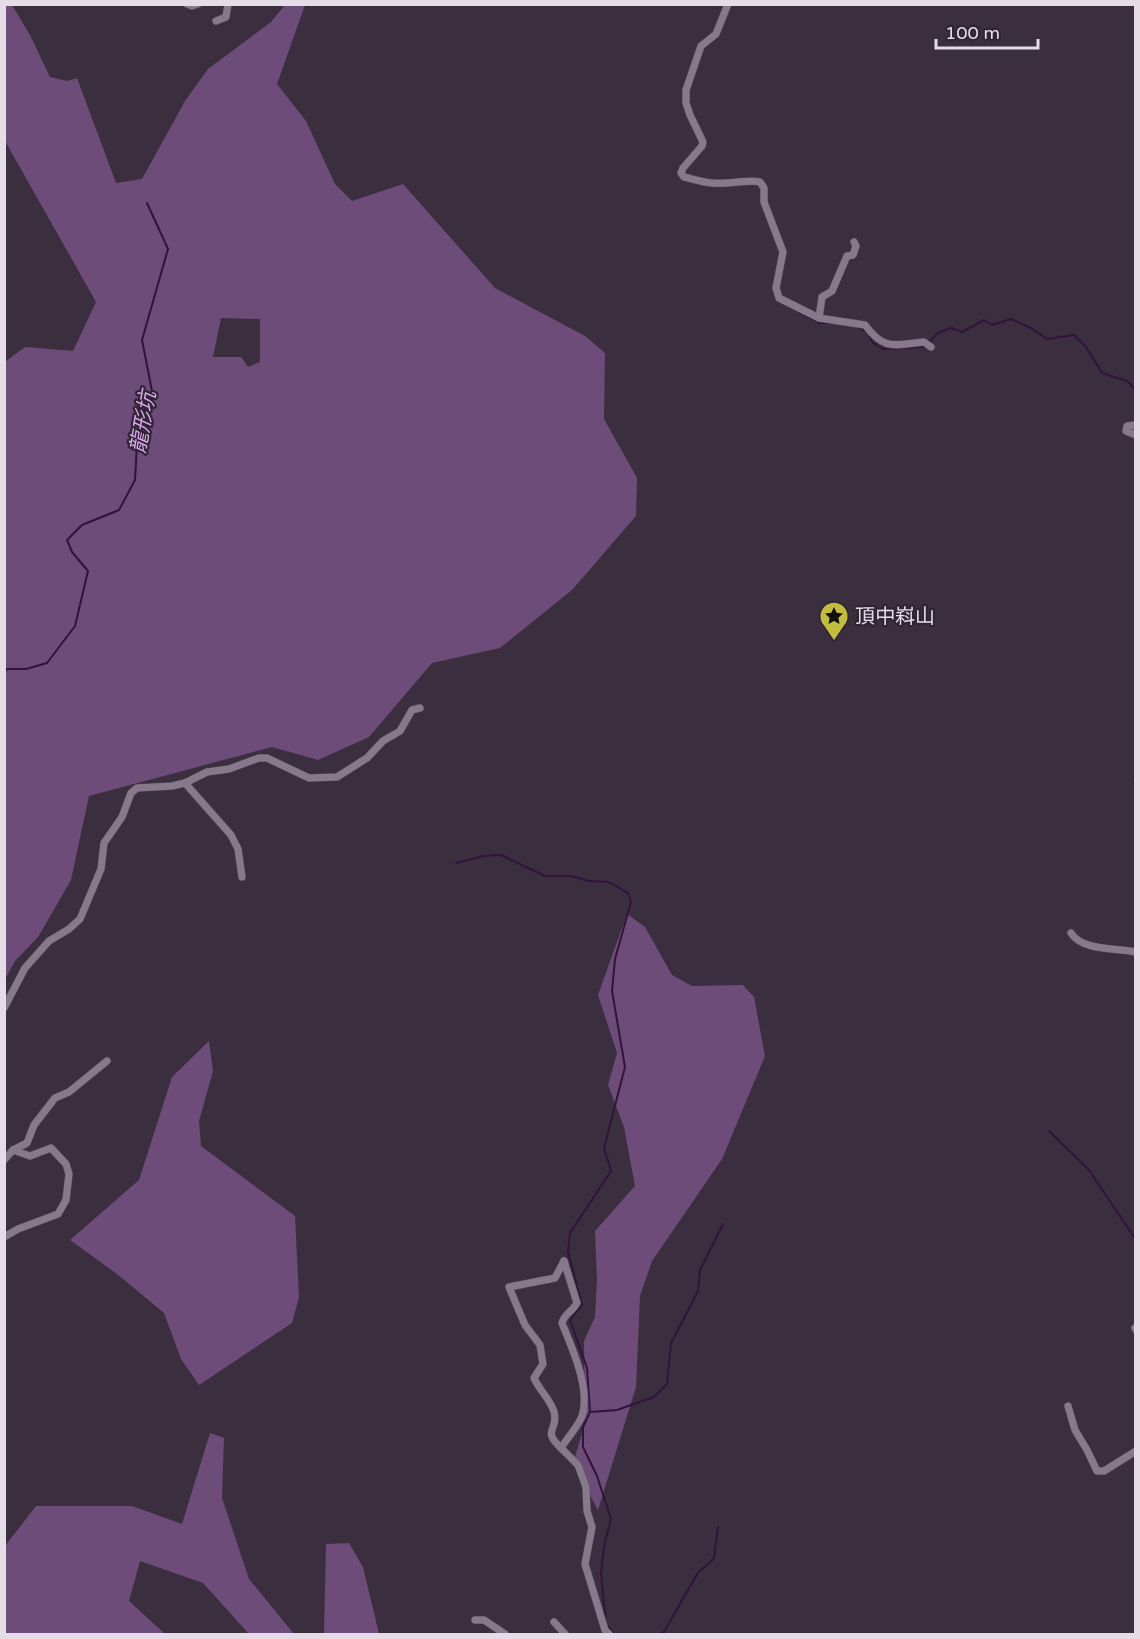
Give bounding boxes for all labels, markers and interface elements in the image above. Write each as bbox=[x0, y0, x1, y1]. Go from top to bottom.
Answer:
scale bar bbox=[936, 12, 1038, 50]
text: 100 m bbox=[945, 22, 1000, 44]
water label: 龍形坑 bbox=[126, 386, 162, 455]
place icon: 頂中嵙山 bbox=[818, 600, 850, 642]
place label: 頂中嵙山 bbox=[855, 605, 935, 629]

